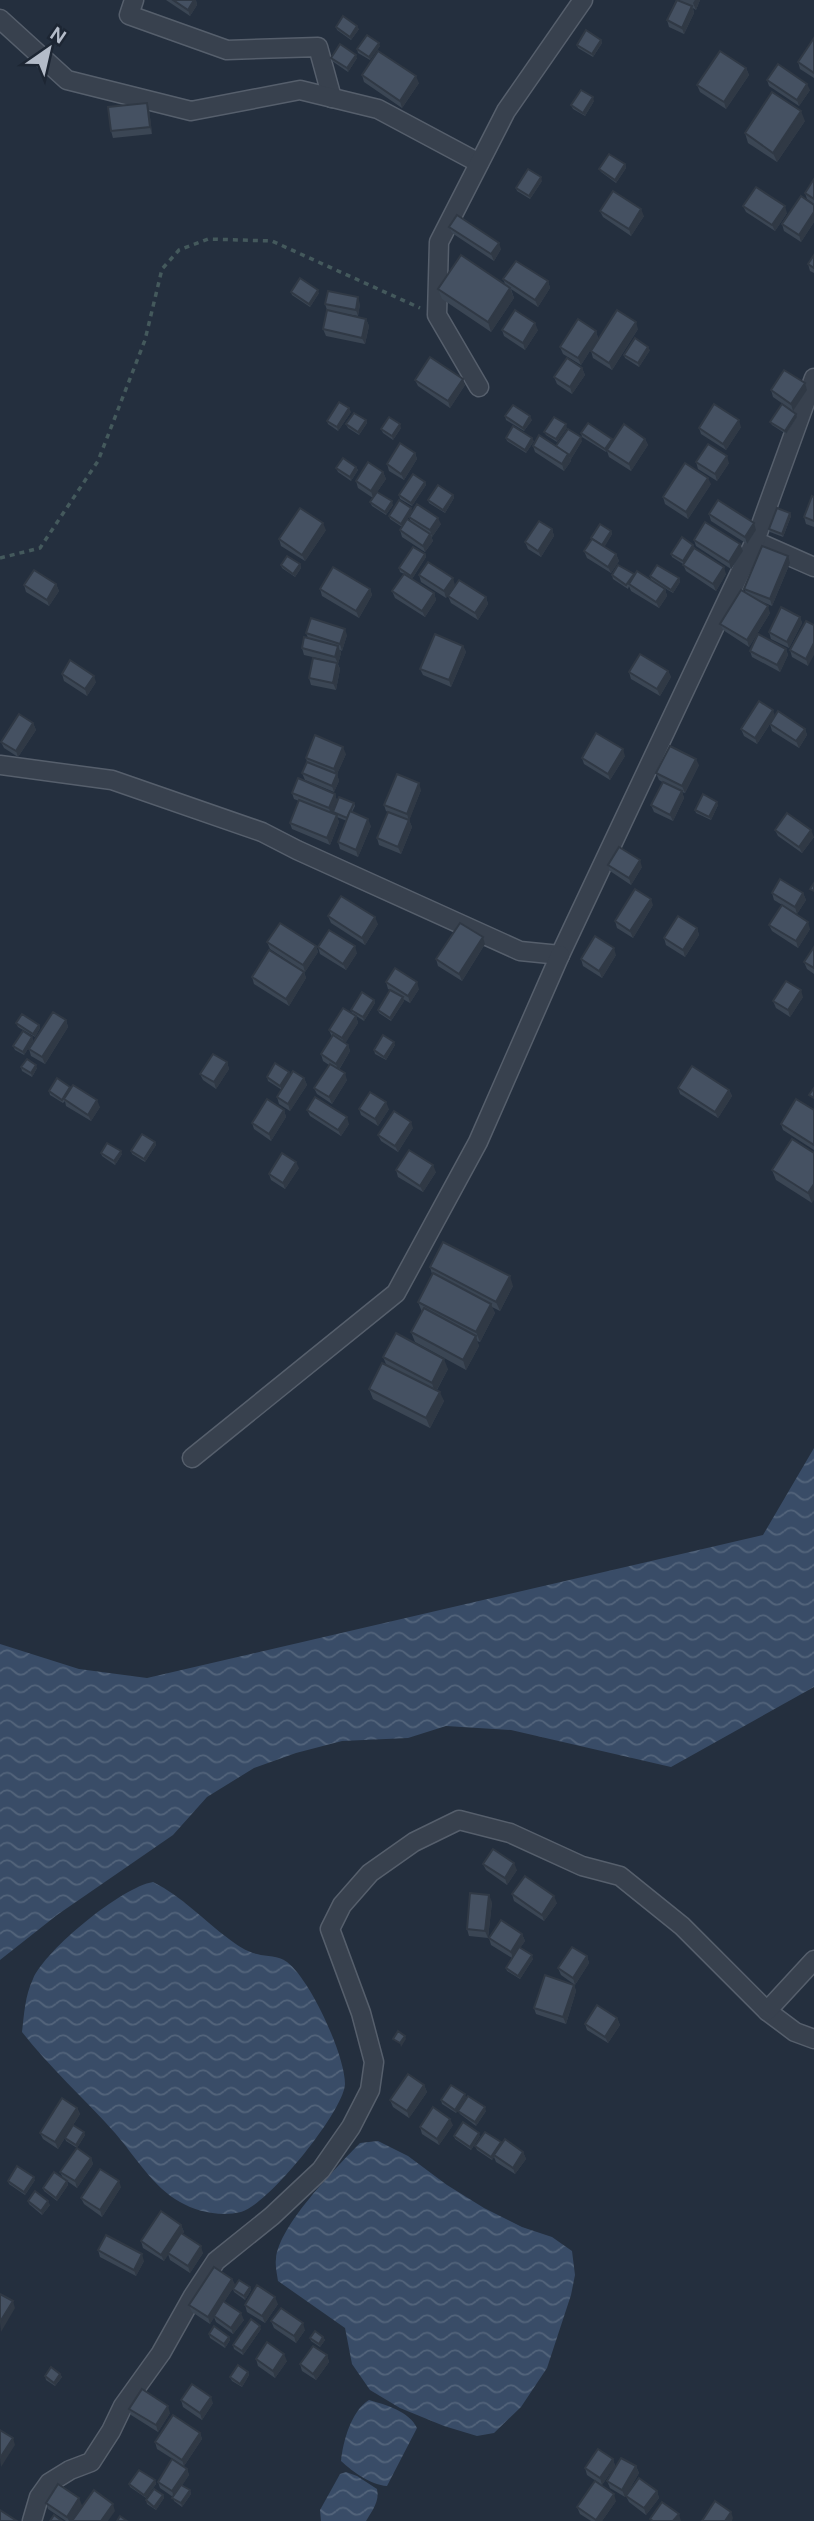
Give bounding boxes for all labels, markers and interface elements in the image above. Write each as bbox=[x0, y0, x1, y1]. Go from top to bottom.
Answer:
north arrow bbox=[14, 14, 84, 84]
text: N bbox=[45, 21, 71, 50]

